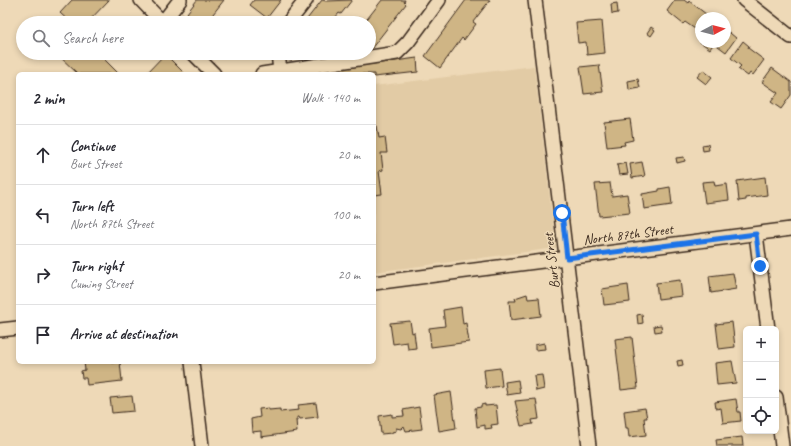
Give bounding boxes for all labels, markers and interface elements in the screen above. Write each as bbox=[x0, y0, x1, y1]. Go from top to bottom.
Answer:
north arrow bbox=[695, 12, 731, 48]
search box bbox=[16, 16, 376, 60]
icon: search bbox=[30, 27, 52, 49]
text: Search here bbox=[62, 29, 123, 48]
text: 2 min bbox=[32, 88, 65, 109]
text: Walk · 140 m bbox=[301, 90, 360, 106]
text: Continue bbox=[70, 137, 115, 156]
icon: ahead bbox=[32, 144, 54, 166]
text: 20 m bbox=[338, 147, 360, 163]
text: Burt Street bbox=[70, 156, 122, 172]
text: Turn left bbox=[70, 197, 113, 216]
icon: left bbox=[32, 204, 54, 226]
route start bbox=[553, 204, 571, 222]
text: 100 m bbox=[332, 207, 360, 223]
text: North 87th Street bbox=[70, 216, 154, 232]
street label: North 87th Street bbox=[582, 220, 675, 248]
street label: Burt Street bbox=[539, 231, 563, 290]
text: Turn right bbox=[70, 257, 123, 276]
route end bbox=[751, 257, 769, 275]
icon: right bbox=[32, 264, 54, 286]
text: 20 m bbox=[338, 267, 360, 283]
text: Cuming Street bbox=[70, 276, 132, 292]
icon: arrive bbox=[32, 324, 54, 346]
text: Arrive at destination bbox=[70, 325, 177, 344]
map controls bbox=[743, 326, 779, 434]
button: + bbox=[743, 326, 779, 362]
button: − bbox=[743, 362, 779, 398]
button: locate bbox=[743, 398, 779, 434]

